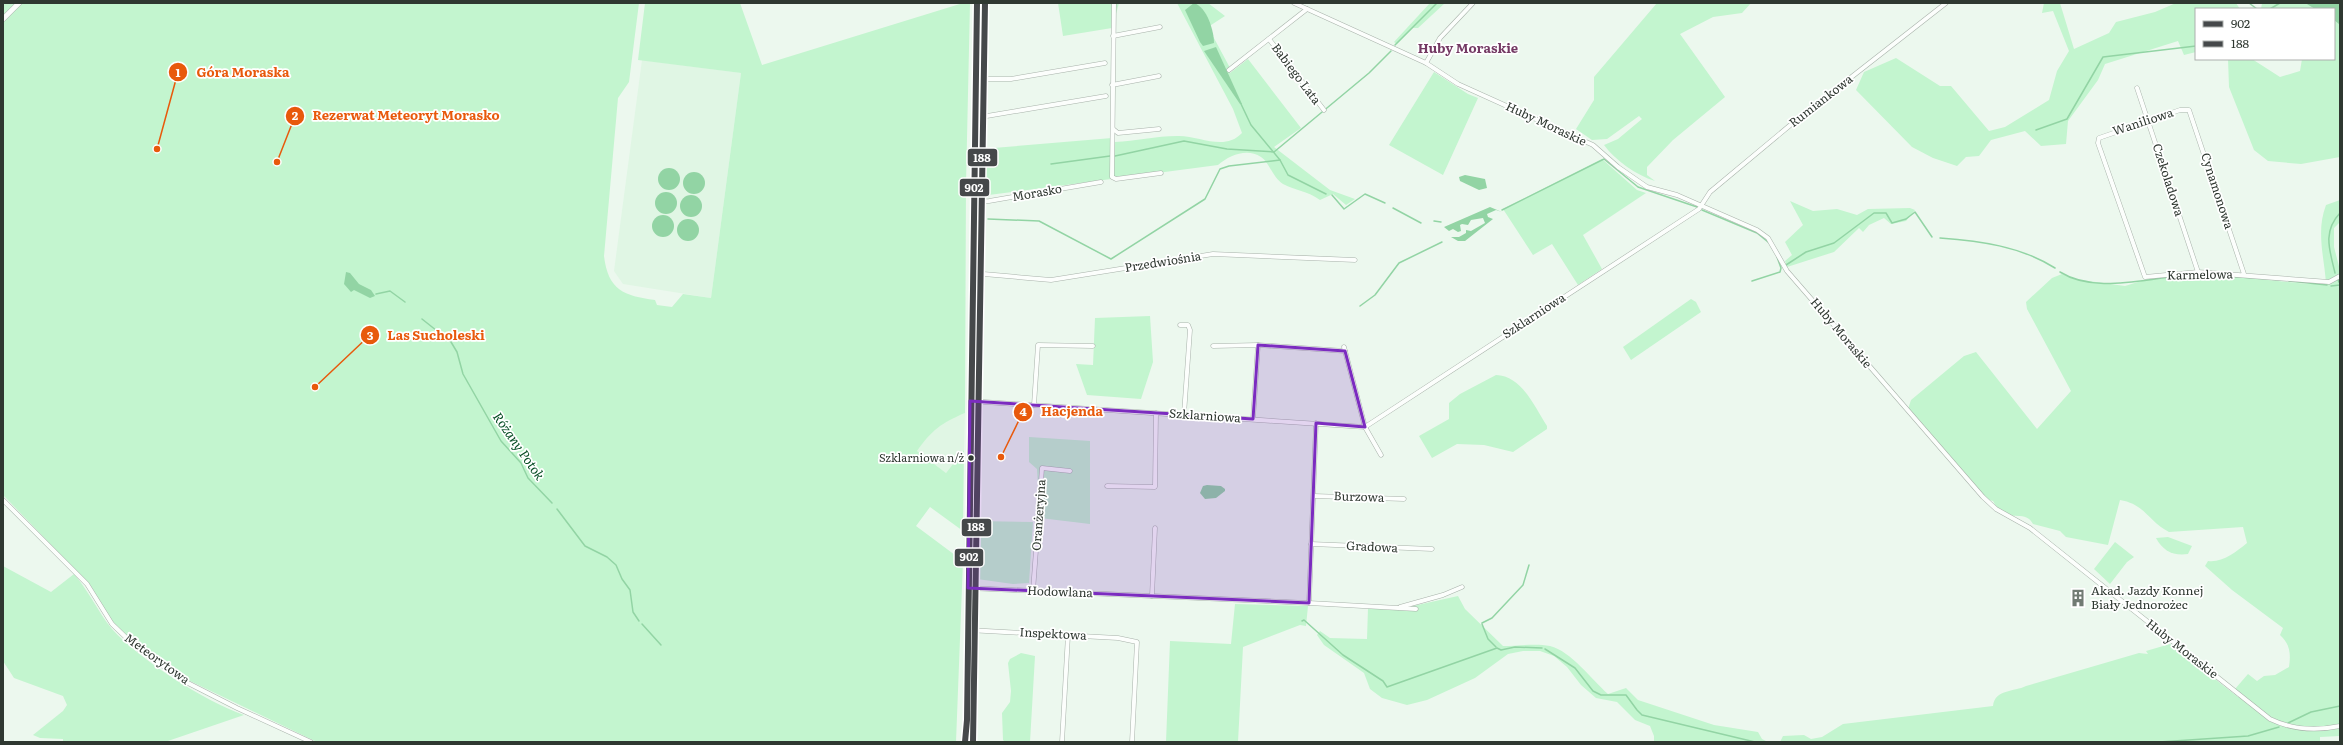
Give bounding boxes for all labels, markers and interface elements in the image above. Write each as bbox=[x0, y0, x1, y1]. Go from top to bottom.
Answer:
legend bbox=[2195, 8, 2335, 60]
text: 902 bbox=[2231, 14, 2250, 32]
text: 188 bbox=[2231, 34, 2249, 52]
district label: Huby Moraskie bbox=[1418, 38, 1518, 57]
street label: Babiego Lata bbox=[1268, 39, 1326, 108]
callout: Góra Moraska bbox=[168, 60, 297, 85]
text: Góra Moraska bbox=[197, 62, 290, 81]
text: 1 bbox=[176, 63, 181, 81]
street label: Rumiankowa bbox=[1785, 69, 1856, 131]
street label: Huby Moraskie bbox=[1503, 96, 1590, 150]
callout: Rezerwat Meteoryt Morasko bbox=[285, 103, 508, 128]
street label: Waniliowa bbox=[2110, 103, 2176, 139]
text: Rezerwat Meteoryt Morasko bbox=[312, 105, 500, 124]
text: 2 bbox=[292, 106, 299, 124]
street label: Czekoladowa bbox=[2149, 141, 2189, 219]
line badge: 188 bbox=[967, 148, 998, 167]
text: 188 bbox=[973, 149, 991, 165]
street label: Cynamonowa bbox=[2197, 150, 2239, 232]
line badge: 902 bbox=[959, 178, 990, 197]
text: 902 bbox=[965, 179, 984, 195]
street label: Morasko bbox=[1010, 179, 1063, 205]
street label: Przedwiośnia bbox=[1123, 246, 1203, 276]
street label: Karmelowa bbox=[2167, 264, 2234, 284]
street label: Szklarniowa bbox=[1498, 288, 1569, 342]
street label: Huby Moraskie bbox=[1807, 293, 1877, 372]
callout: Las Sucholeski bbox=[360, 323, 493, 348]
text: Las Sucholeski bbox=[387, 325, 485, 344]
text: 3 bbox=[367, 326, 374, 344]
callout: Hacjenda bbox=[1013, 399, 1111, 424]
text: Hacjenda bbox=[1041, 401, 1104, 420]
text: 4 bbox=[1019, 402, 1027, 420]
street label: Szklarniowa bbox=[1169, 404, 1242, 427]
water label: Różany Potok bbox=[489, 408, 550, 484]
place label: Szklarniowa n/ż bbox=[879, 449, 965, 465]
marker: Szklarniowa n/ż bbox=[966, 453, 976, 463]
street label: Oranżeryjna bbox=[1027, 478, 1050, 551]
street label: Burzowa bbox=[1333, 486, 1385, 506]
line badge: 188 bbox=[961, 518, 992, 537]
text: 188 bbox=[967, 518, 985, 534]
street label: Gradowa bbox=[1346, 536, 1399, 556]
line badge: 902 bbox=[954, 548, 984, 567]
text: 902 bbox=[960, 548, 979, 564]
street label: Hodowlana bbox=[1027, 581, 1094, 601]
place label: Akad. Jazdy Konnej Biały Jednorożec bbox=[2091, 581, 2203, 613]
building icon: Akad. Jazdy Konnej Biały Jednorożec bbox=[2068, 588, 2088, 608]
street label: Huby Moraskie bbox=[2143, 614, 2223, 682]
street label: Inspektowa bbox=[1019, 622, 1088, 644]
street label: Meteorytowa bbox=[121, 628, 194, 688]

